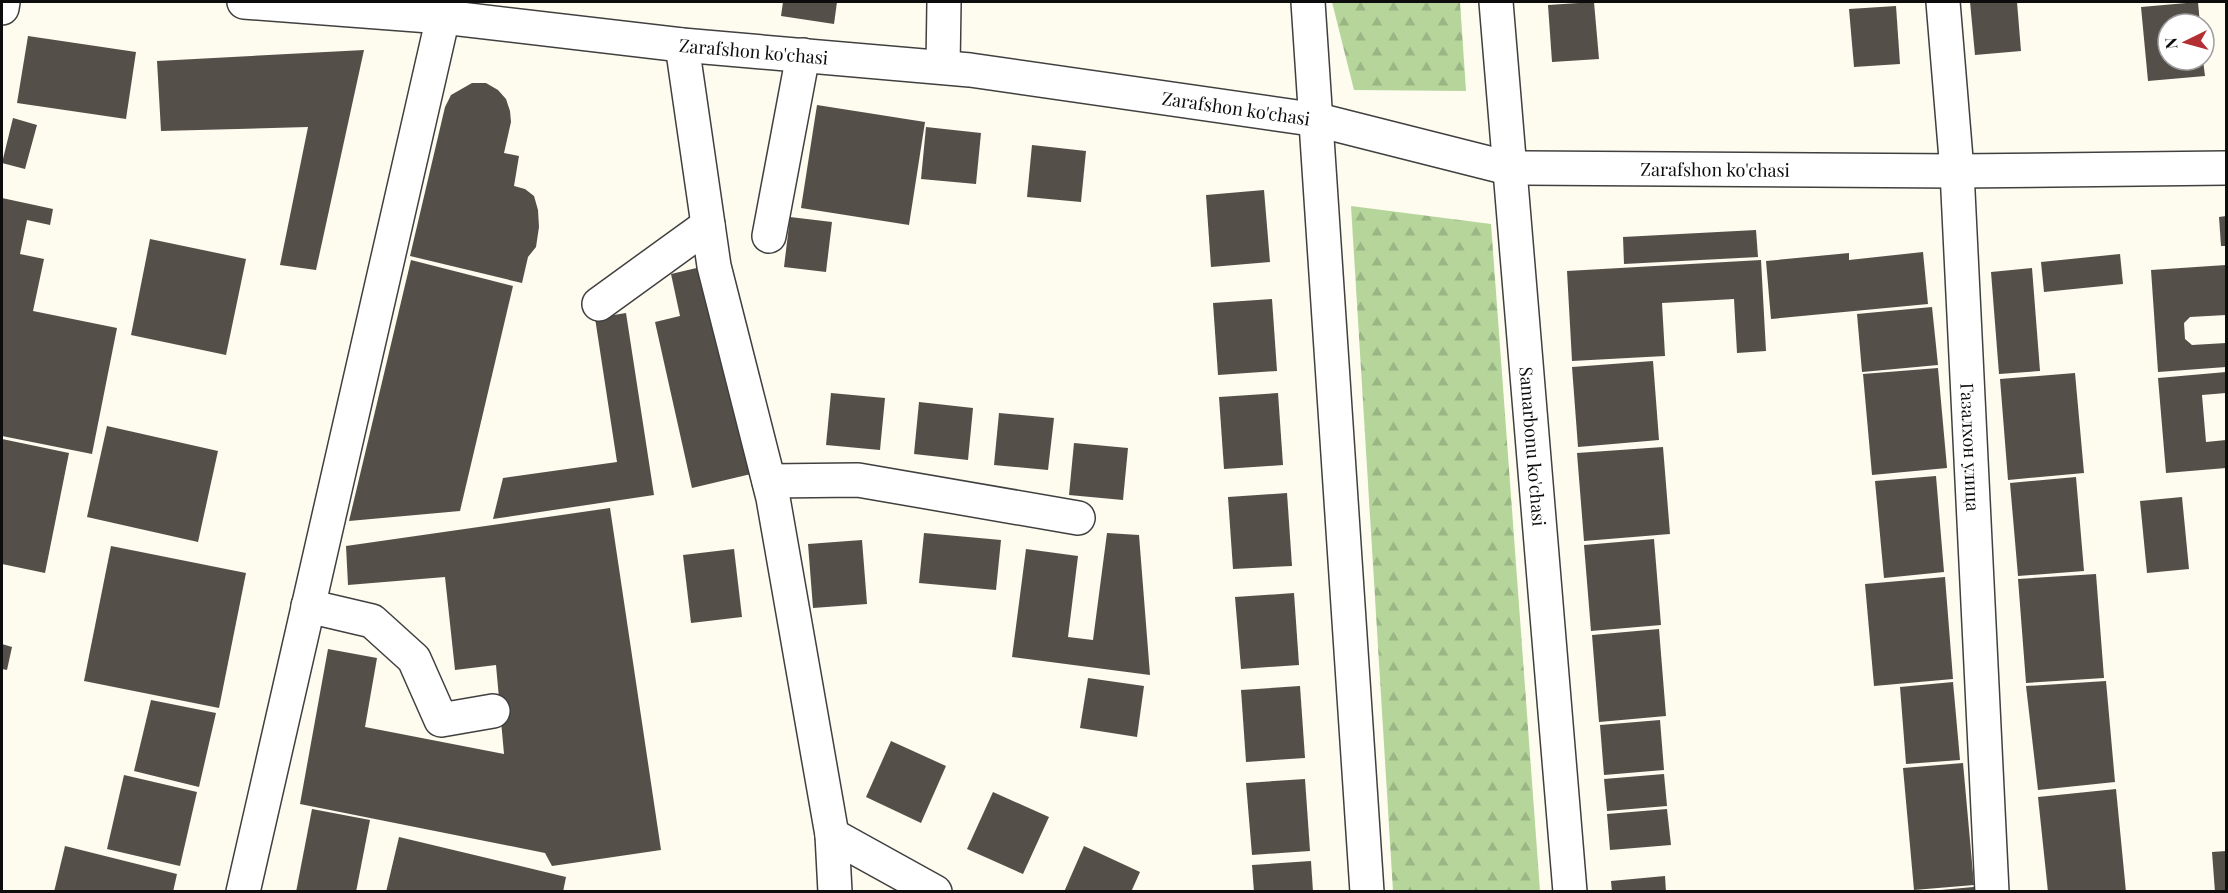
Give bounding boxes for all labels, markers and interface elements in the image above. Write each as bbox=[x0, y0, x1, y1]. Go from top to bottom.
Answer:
north arrow bbox=[2156, 12, 2216, 72]
street label: Zarafshon ko'chasi bbox=[678, 33, 829, 70]
text: N bbox=[2160, 36, 2182, 50]
street label: Zarafshon ko'chasi bbox=[1160, 86, 1312, 131]
street label: Zarafshon ko'chasi bbox=[1640, 157, 1790, 182]
street label: Samarbonu ko'chasi bbox=[1514, 366, 1552, 527]
street label: Газалхон улица bbox=[1955, 382, 1986, 512]

